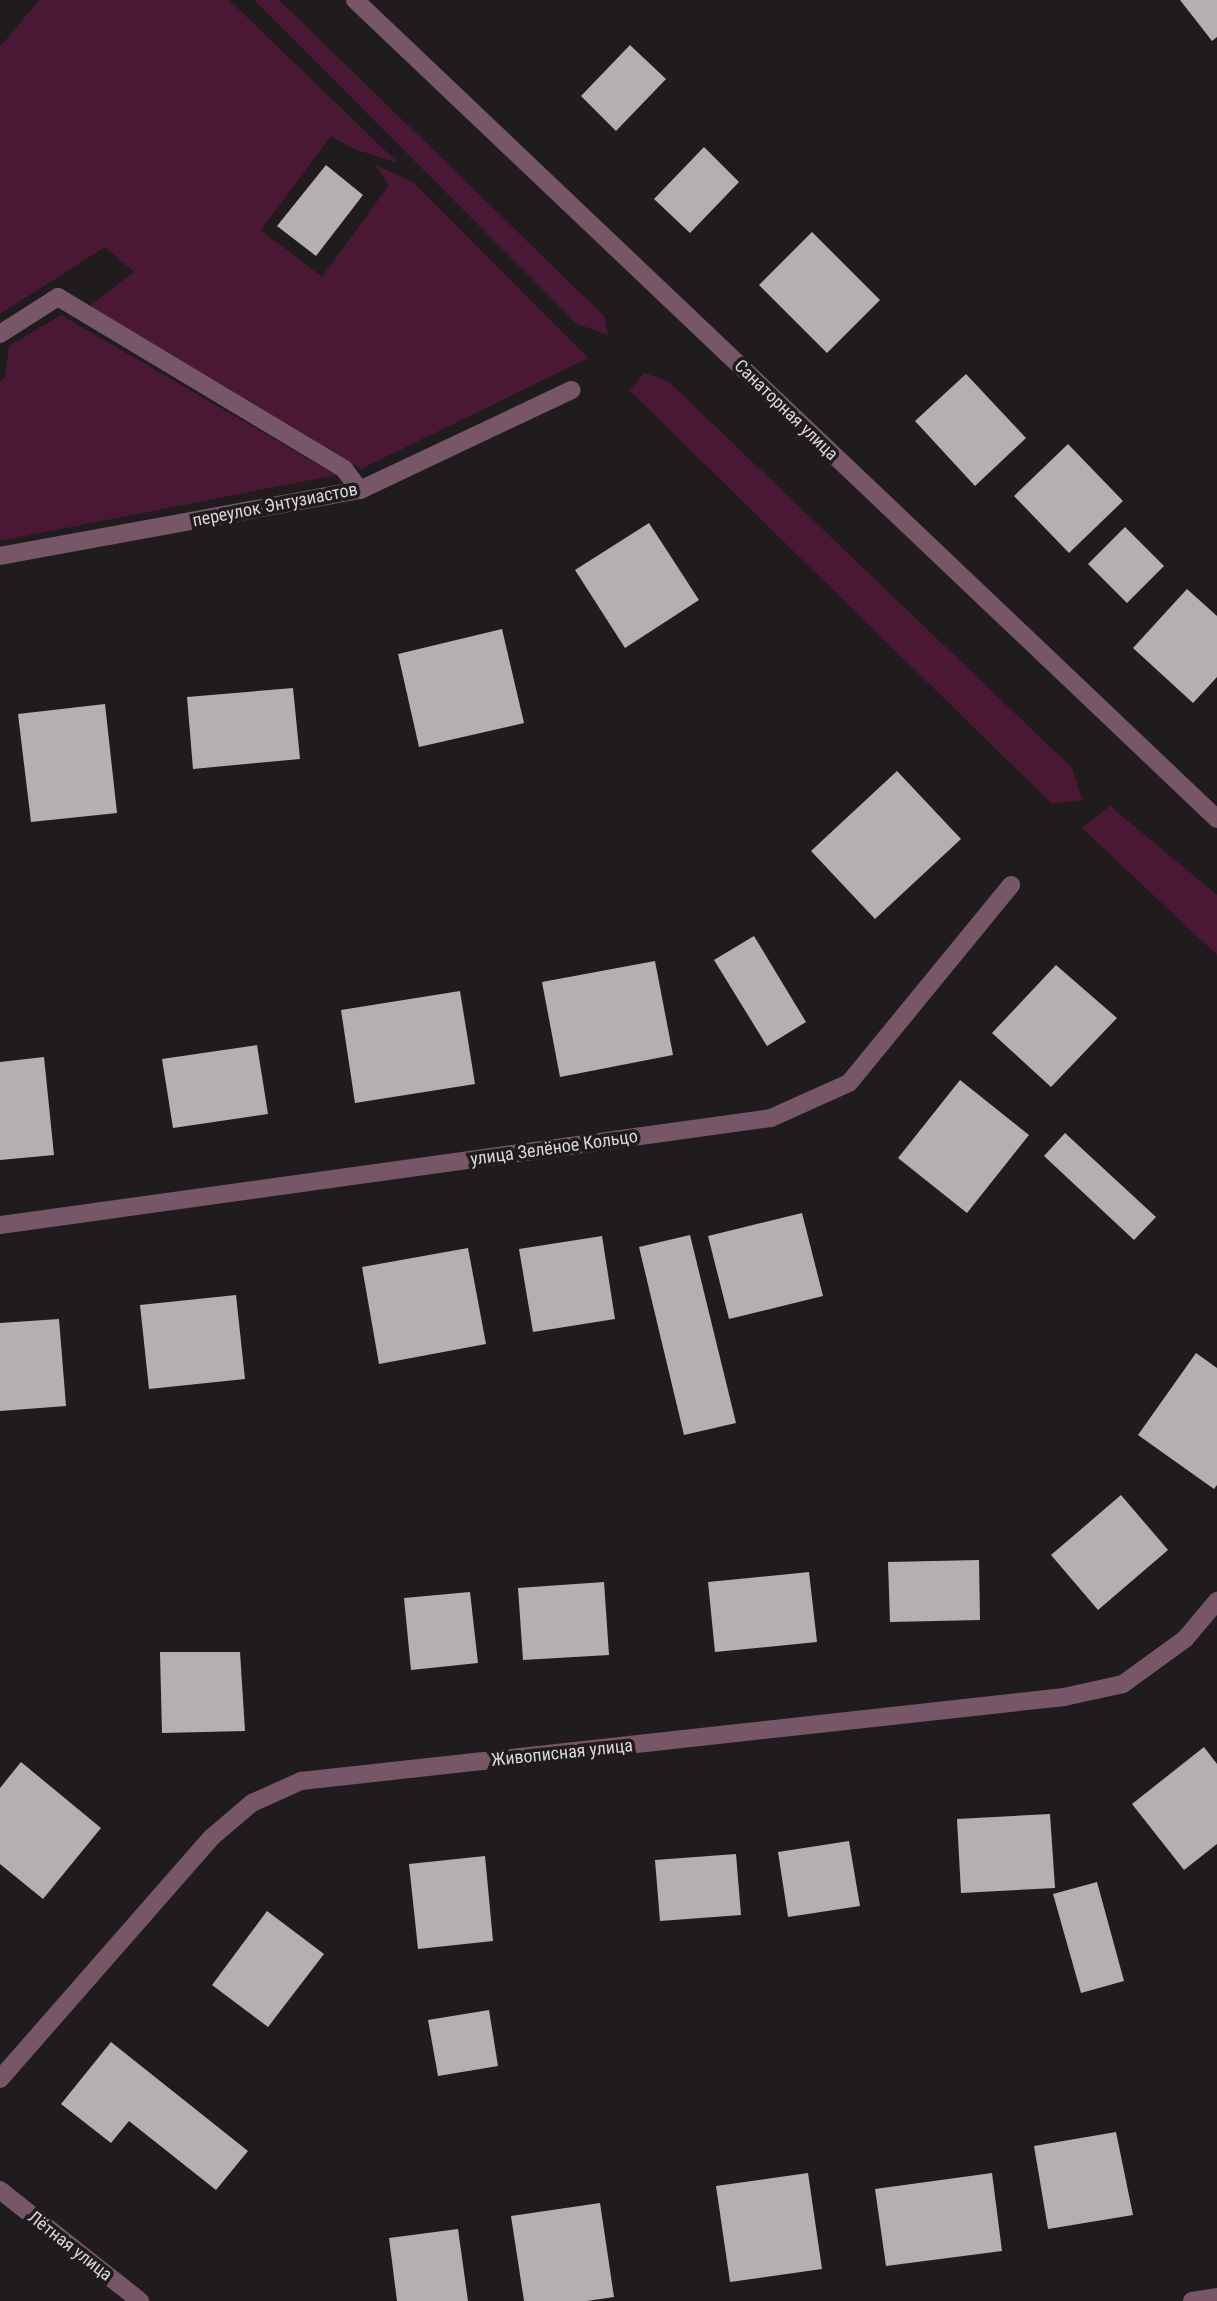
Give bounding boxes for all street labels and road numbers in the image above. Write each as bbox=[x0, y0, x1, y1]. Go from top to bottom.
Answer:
street label: Санаторная улица bbox=[730, 355, 842, 465]
street label: переулок Энтузиастов bbox=[191, 478, 359, 532]
street label: улица Зелёное Кольцо bbox=[469, 1126, 639, 1170]
street label: Живописная улица bbox=[490, 1735, 634, 1771]
street label: Лётная улица bbox=[23, 2206, 117, 2286]

